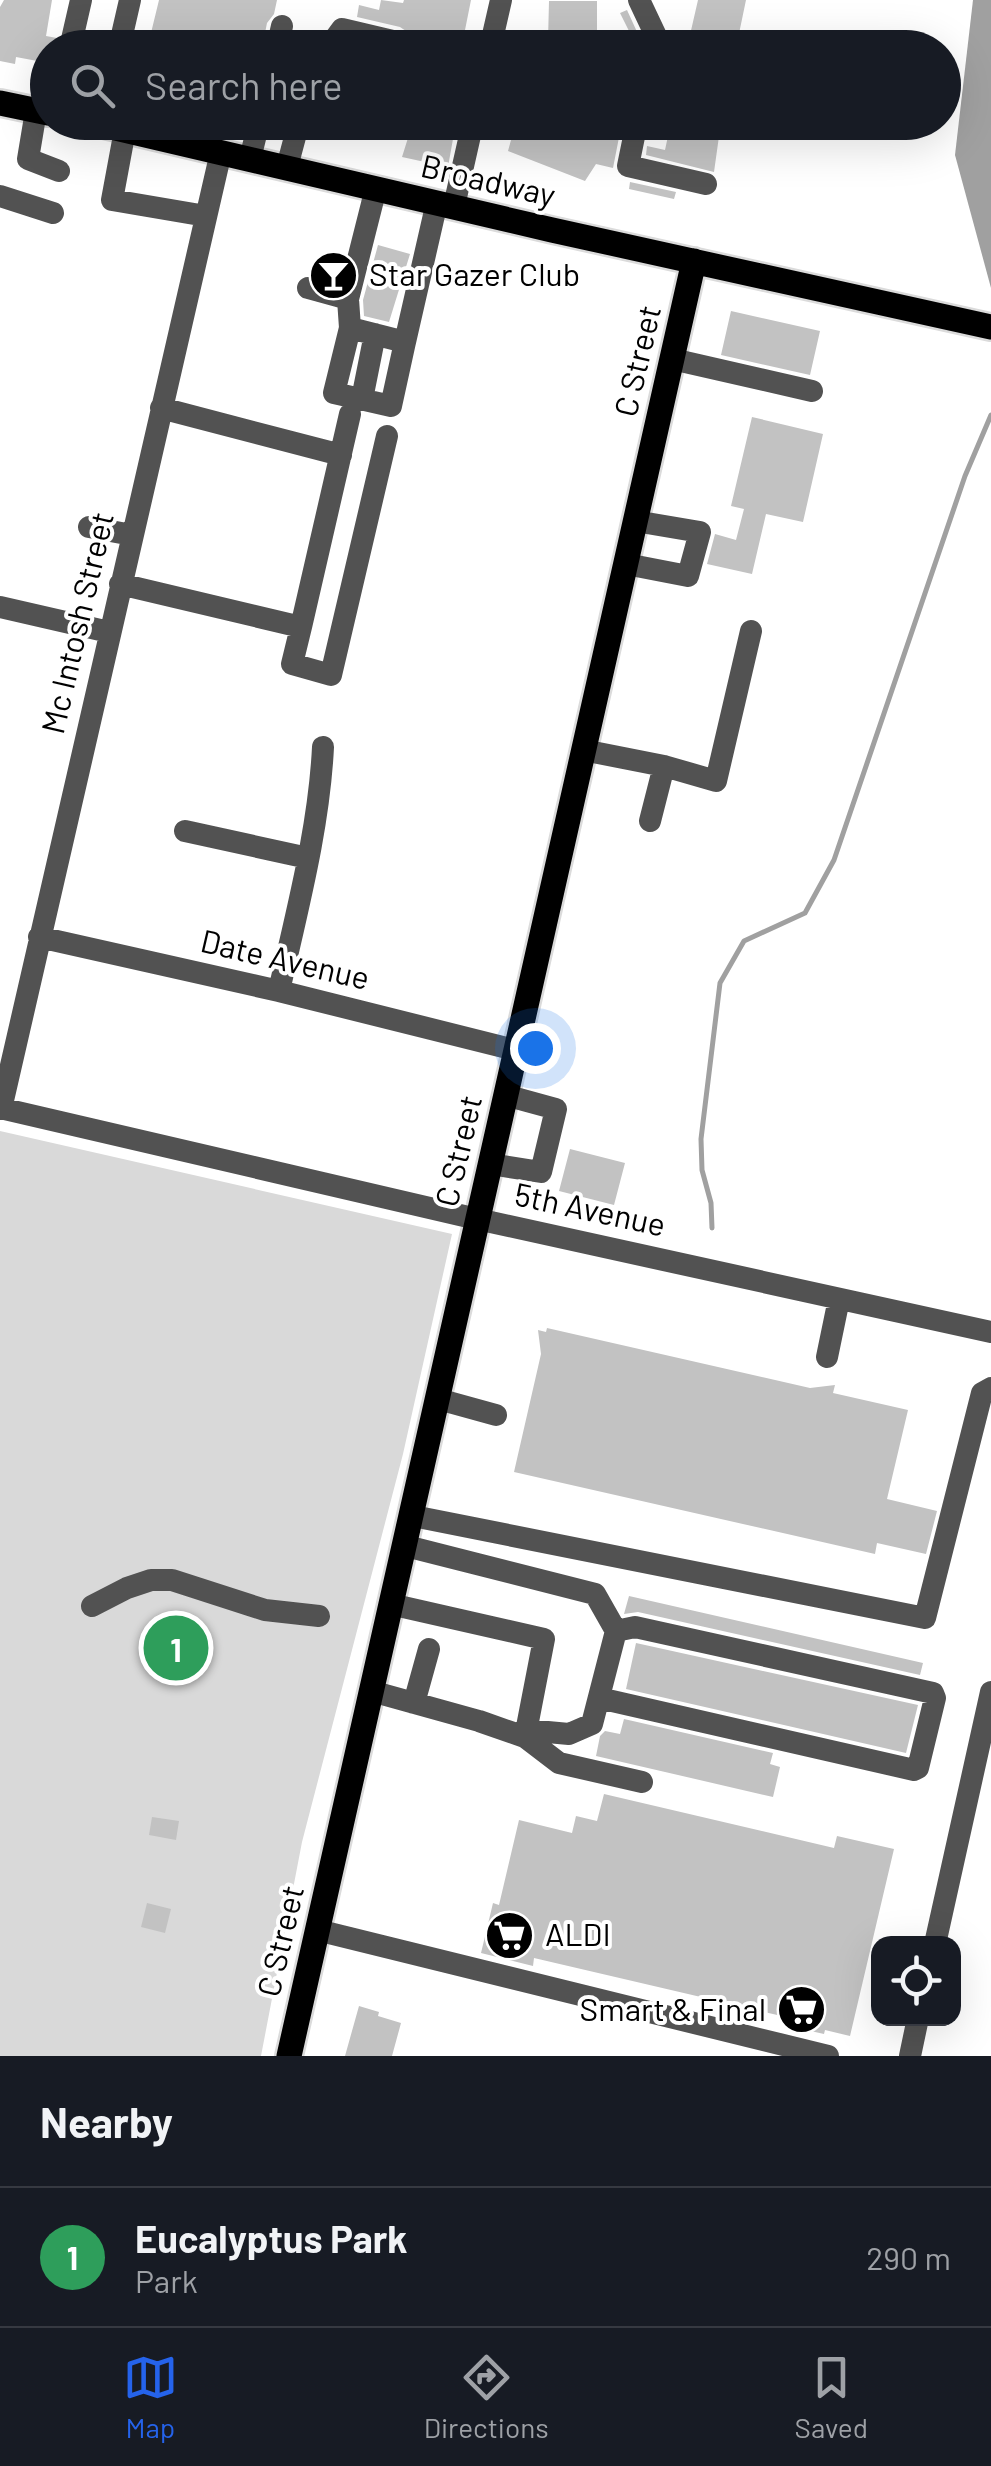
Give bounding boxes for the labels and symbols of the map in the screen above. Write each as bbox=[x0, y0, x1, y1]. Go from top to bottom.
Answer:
street label: Broadway bbox=[418, 145, 559, 213]
bar icon: Star Gazer Club bbox=[308, 249, 360, 301]
place label: Star Gazer Club bbox=[369, 254, 580, 292]
street label: C Street bbox=[605, 301, 667, 420]
street label: Mc Intosh Street bbox=[32, 508, 120, 737]
street label: Date Avenue bbox=[197, 920, 374, 996]
your location bbox=[510, 1023, 561, 1074]
street label: C Street bbox=[426, 1091, 488, 1210]
street label: 5th Avenue bbox=[511, 1174, 669, 1243]
pin: 1 bbox=[144, 1610, 208, 1686]
street label: C Street bbox=[248, 1881, 310, 2000]
supermarket icon: ALDI bbox=[484, 1909, 536, 1961]
place label: ALDI bbox=[545, 1914, 611, 1952]
supermarket icon: Smart & Final bbox=[775, 1984, 827, 2036]
place label: Smart & Final bbox=[580, 1989, 766, 2027]

